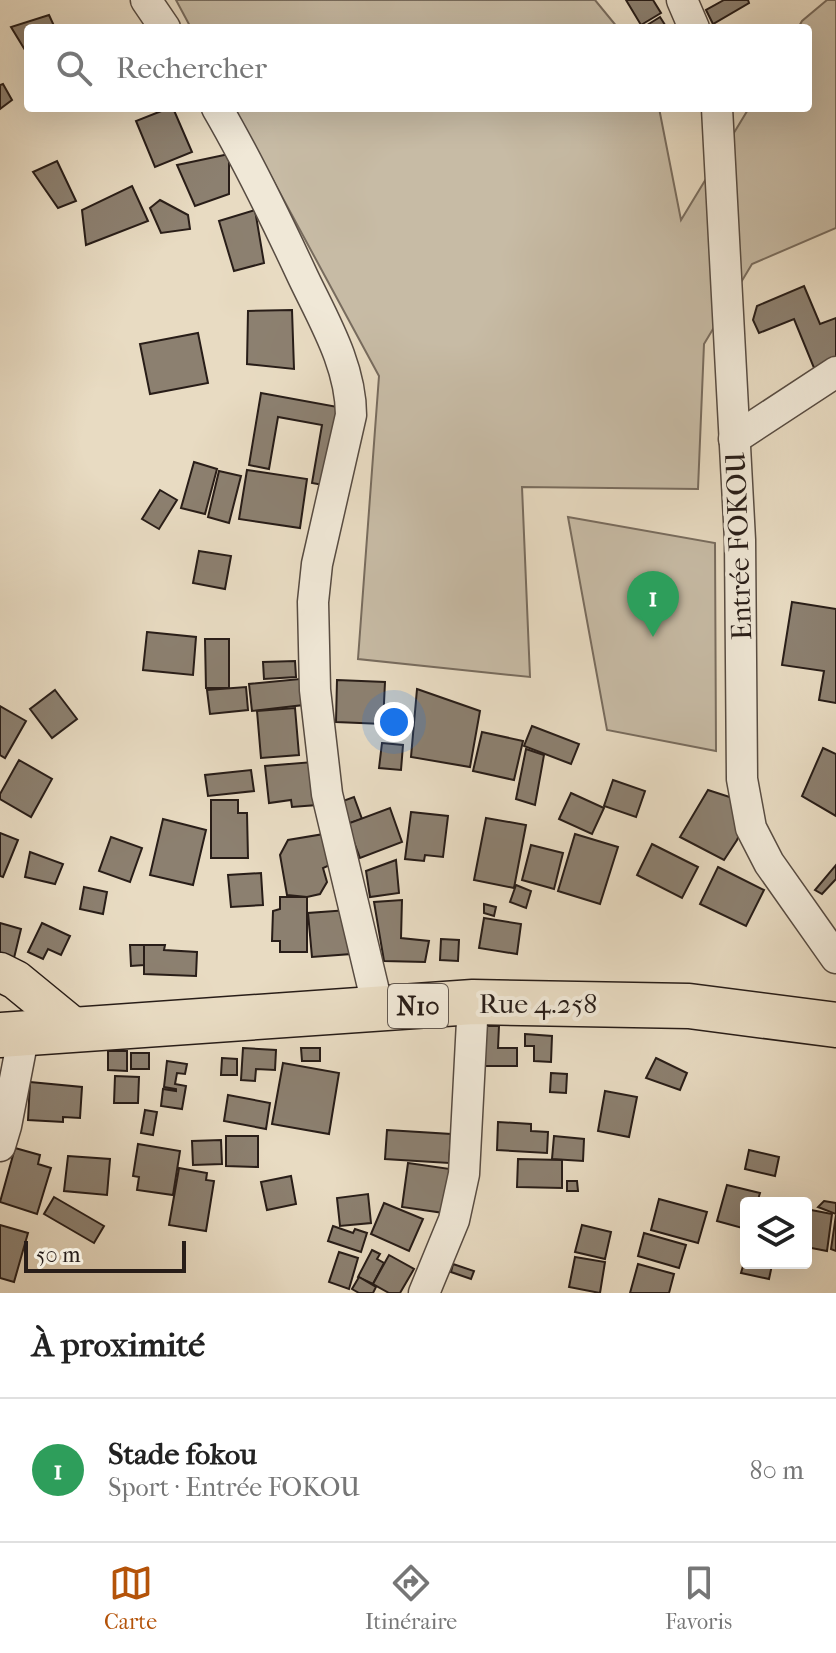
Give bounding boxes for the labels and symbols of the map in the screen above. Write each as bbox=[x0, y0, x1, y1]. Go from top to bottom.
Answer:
street label: Entrée FOKOU bbox=[719, 451, 758, 641]
pin: 1 bbox=[627, 571, 679, 637]
your location bbox=[374, 702, 414, 742]
road number: N10 bbox=[388, 984, 448, 1028]
street label: Rue 4.258 bbox=[479, 987, 597, 1020]
scale bar bbox=[24, 1237, 186, 1273]

